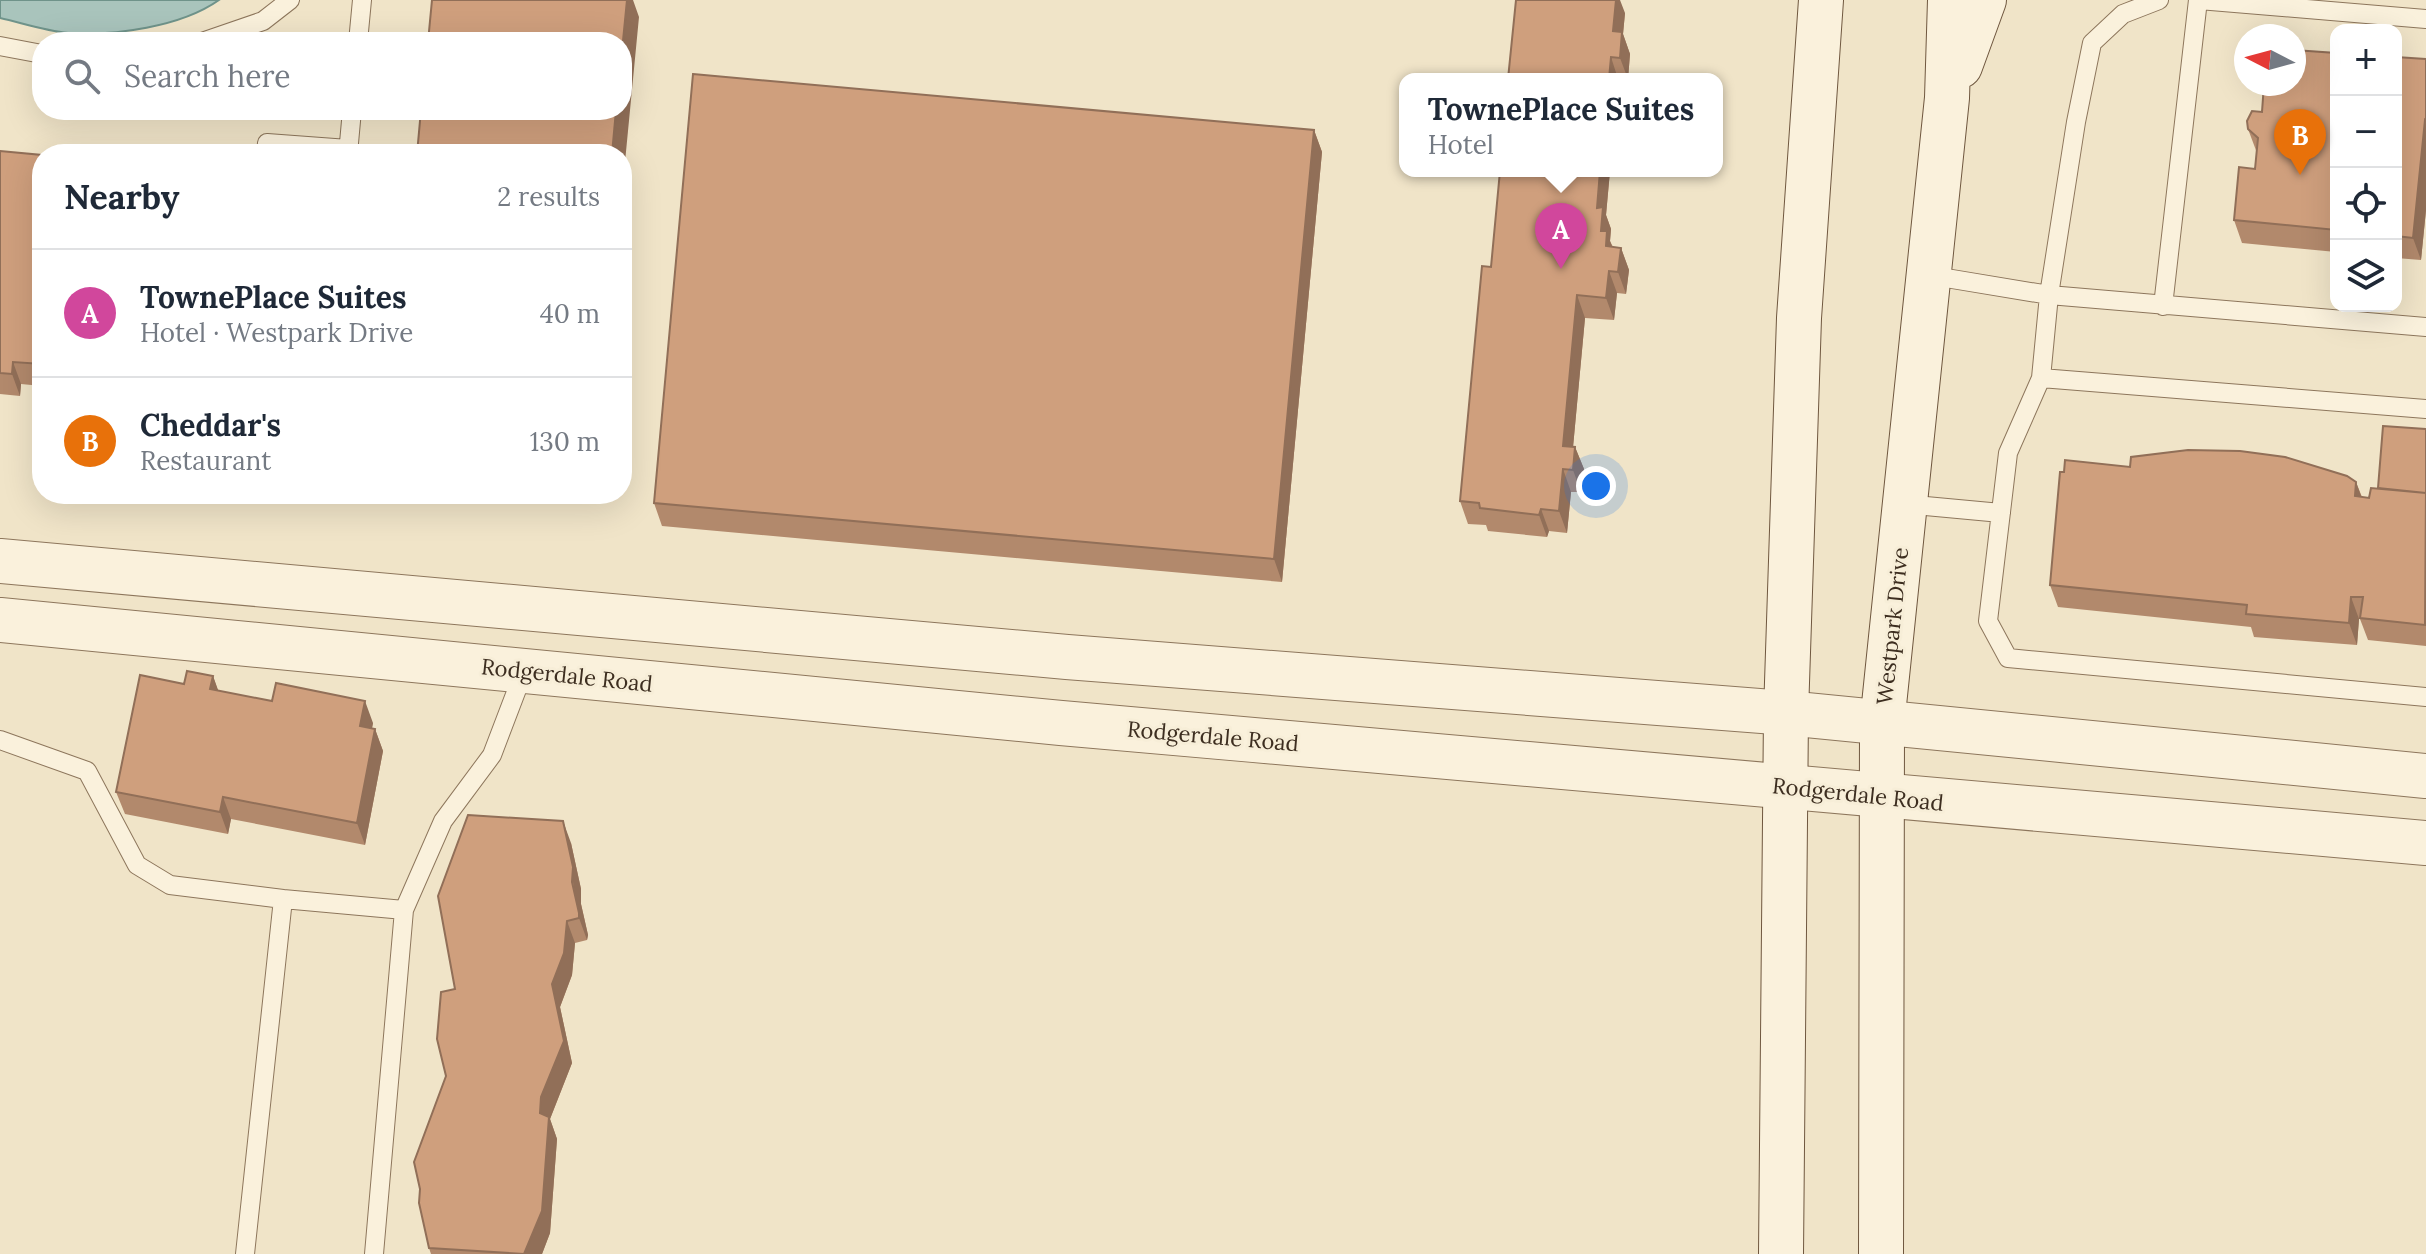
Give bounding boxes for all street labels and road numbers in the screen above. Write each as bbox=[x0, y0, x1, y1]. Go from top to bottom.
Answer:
street label: Westpark Drive bbox=[1870, 546, 1914, 706]
street label: Rodgerdale Road bbox=[480, 652, 654, 698]
street label: Rodgerdale Road bbox=[1126, 715, 1300, 757]
street label: Rodgerdale Road bbox=[1771, 771, 1945, 817]

